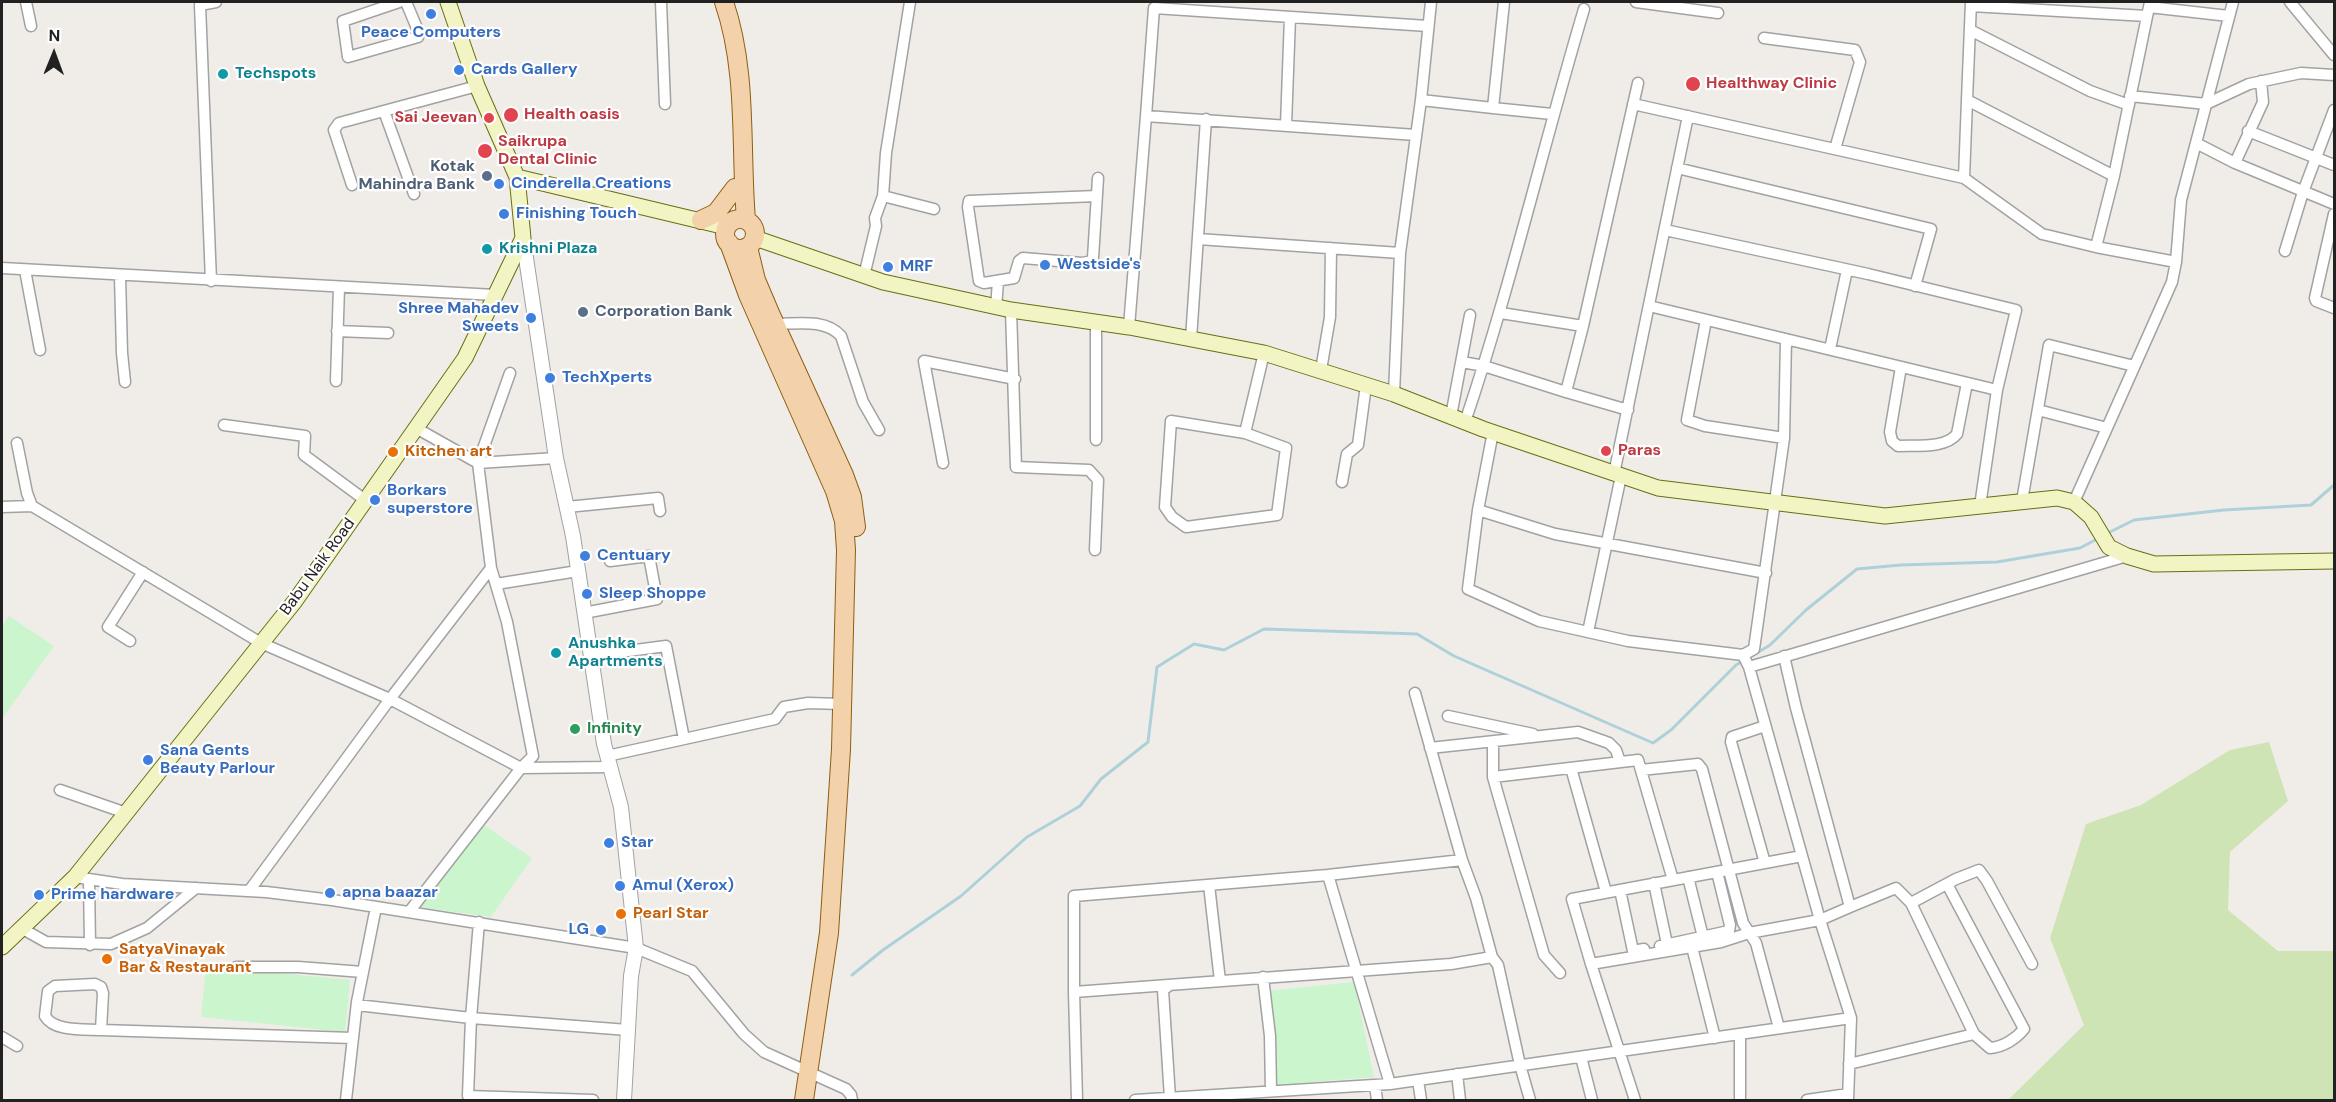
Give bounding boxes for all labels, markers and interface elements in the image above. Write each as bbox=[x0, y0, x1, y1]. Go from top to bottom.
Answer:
marker: Peace Computers bbox=[424, 7, 438, 21]
place label: Peace Computers bbox=[361, 23, 501, 43]
north arrow bbox=[24, 24, 84, 84]
text: N bbox=[48, 25, 60, 46]
place label: Cards Gallery bbox=[471, 60, 578, 80]
marker: Cards Gallery bbox=[452, 63, 466, 77]
place label: Techspots bbox=[235, 64, 316, 84]
marker: Techspots bbox=[216, 67, 230, 81]
place label: Healthway Clinic bbox=[1706, 74, 1837, 94]
marker: Healthway Clinic bbox=[1684, 75, 1702, 93]
place label: Health oasis bbox=[524, 105, 620, 125]
marker: Health oasis bbox=[502, 106, 520, 124]
place label: Sai Jeevan bbox=[394, 108, 477, 128]
marker: Sai Jeevan bbox=[482, 111, 496, 125]
place label: Saikrupa Dental Clinic bbox=[498, 132, 598, 170]
marker: Saikrupa Dental Clinic bbox=[476, 142, 494, 160]
place label: Kotak Mahindra Bank bbox=[358, 157, 475, 195]
marker: Kotak Mahindra Bank bbox=[480, 169, 494, 183]
place label: Cinderella Creations bbox=[511, 174, 672, 194]
marker: Cinderella Creations bbox=[492, 177, 506, 191]
place label: Finishing Touch bbox=[516, 204, 637, 224]
marker: Finishing Touch bbox=[497, 207, 511, 221]
place label: Krishni Plaza bbox=[499, 239, 597, 259]
marker: Krishni Plaza bbox=[480, 242, 494, 256]
place label: Westside's bbox=[1057, 255, 1141, 275]
place label: MRF bbox=[900, 257, 933, 277]
marker: Westside's bbox=[1038, 258, 1052, 272]
marker: MRF bbox=[881, 260, 895, 274]
place label: Shree Mahadev Sweets bbox=[398, 299, 519, 337]
place label: Corporation Bank bbox=[595, 302, 733, 322]
marker: Corporation Bank bbox=[576, 305, 590, 319]
marker: Shree Mahadev Sweets bbox=[524, 311, 538, 325]
place label: TechXperts bbox=[562, 368, 652, 388]
marker: TechXperts bbox=[543, 371, 557, 385]
place label: Paras bbox=[1618, 441, 1661, 461]
place label: Kitchen art bbox=[405, 442, 492, 462]
marker: Paras bbox=[1599, 444, 1613, 458]
marker: Kitchen art bbox=[386, 445, 400, 459]
place label: Borkars superstore bbox=[387, 481, 473, 519]
marker: Borkars superstore bbox=[368, 493, 382, 507]
street label: Babu Naik Road bbox=[276, 515, 360, 619]
place label: Centuary bbox=[597, 546, 671, 566]
marker: Centuary bbox=[578, 549, 592, 563]
place label: Sleep Shoppe bbox=[599, 584, 706, 604]
marker: Sleep Shoppe bbox=[580, 587, 594, 601]
place label: Anushka Apartments bbox=[568, 634, 663, 672]
marker: Anushka Apartments bbox=[549, 646, 563, 660]
place label: Infinity bbox=[587, 719, 642, 739]
marker: Infinity bbox=[568, 722, 582, 736]
place label: Sana Gents Beauty Parlour bbox=[160, 741, 275, 779]
marker: Sana Gents Beauty Parlour bbox=[141, 753, 155, 767]
place label: Star bbox=[621, 833, 654, 853]
marker: Star bbox=[602, 836, 616, 850]
place label: Amul (Xerox) bbox=[632, 876, 734, 896]
marker: Amul (Xerox) bbox=[613, 879, 627, 893]
place label: apna baazar bbox=[342, 883, 438, 903]
place label: Prime hardware bbox=[51, 885, 174, 905]
marker: apna baazar bbox=[323, 886, 337, 900]
marker: Prime hardware bbox=[32, 888, 46, 902]
place label: Pearl Star bbox=[633, 904, 709, 924]
marker: Pearl Star bbox=[614, 907, 628, 921]
place label: LG bbox=[569, 920, 589, 940]
marker: LG bbox=[594, 923, 608, 937]
place label: SatyaVinayak Bar & Restaurant bbox=[119, 940, 252, 978]
marker: SatyaVinayak Bar & Restaurant bbox=[100, 952, 114, 966]

